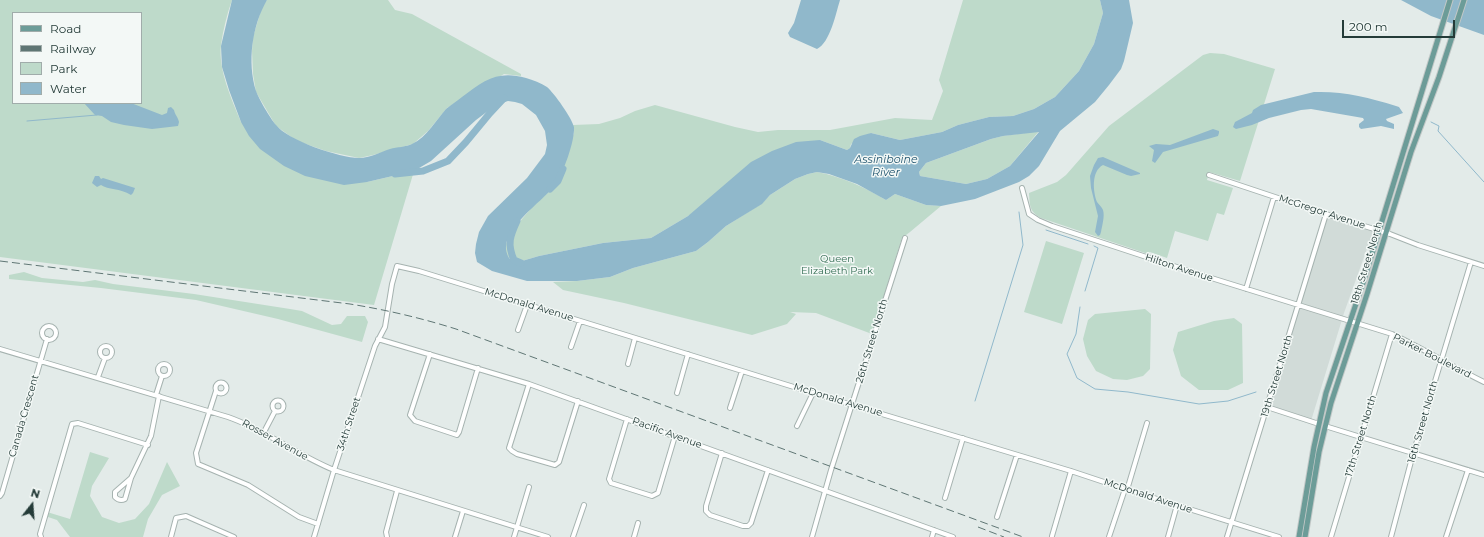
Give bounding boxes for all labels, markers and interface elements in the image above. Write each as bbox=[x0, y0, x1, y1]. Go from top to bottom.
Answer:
legend bbox=[12, 12, 142, 104]
scale bar bbox=[1344, 12, 1457, 38]
text: 200 m bbox=[1349, 19, 1388, 34]
text: Road bbox=[50, 21, 81, 36]
text: Railway bbox=[50, 41, 96, 56]
text: Park bbox=[50, 61, 77, 76]
text: Water bbox=[50, 81, 86, 96]
water label: Assiniboine River bbox=[854, 153, 918, 179]
street label: McGregor Avenue bbox=[1277, 192, 1367, 232]
street label: 18th Street North bbox=[1349, 220, 1385, 306]
street label: Hilton Avenue bbox=[1144, 251, 1214, 285]
park label: Queen Elizabeth Park bbox=[801, 253, 873, 276]
street label: McDonald Avenue bbox=[483, 286, 575, 324]
street label: 26th Street North bbox=[853, 297, 891, 385]
street label: Parker Boulevard bbox=[1391, 331, 1473, 381]
street label: 19th Street North bbox=[1259, 333, 1295, 419]
street label: Canada Crescent bbox=[6, 373, 42, 459]
street label: 16th Street North bbox=[1405, 379, 1441, 465]
street label: McDonald Avenue bbox=[792, 381, 884, 419]
street label: 17th Street North bbox=[1343, 394, 1379, 478]
street label: 34th Street bbox=[335, 396, 363, 452]
street label: Pacific Avenue bbox=[631, 415, 703, 451]
street label: Rosser Avenue bbox=[240, 417, 310, 463]
street label: McDonald Avenue bbox=[1102, 476, 1194, 516]
north arrow bbox=[12, 485, 52, 525]
text: N bbox=[29, 486, 42, 502]

